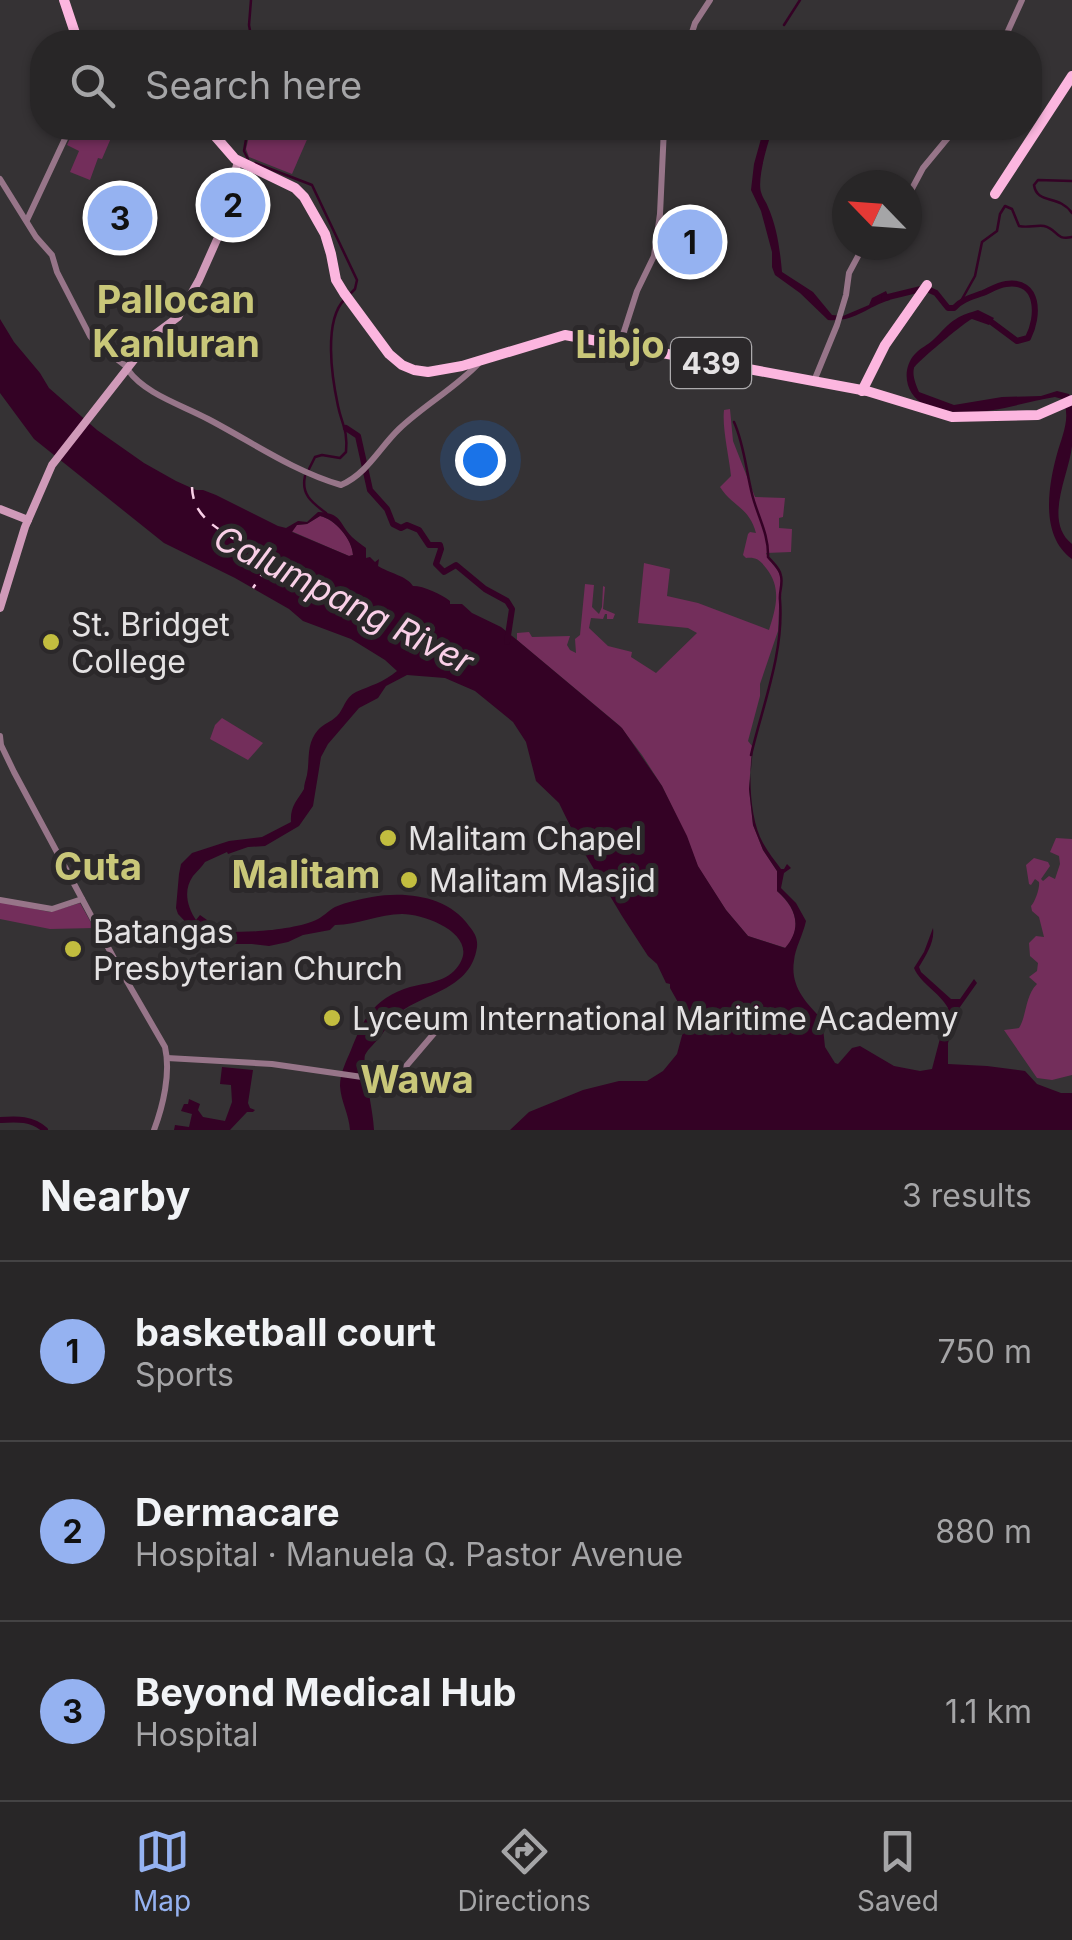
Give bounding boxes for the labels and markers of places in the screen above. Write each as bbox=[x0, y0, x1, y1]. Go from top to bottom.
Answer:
pin: 2 bbox=[200, 168, 266, 242]
pin: 3 bbox=[88, 180, 152, 256]
pin: 1 bbox=[658, 204, 722, 280]
place label: St. Bridget College bbox=[71, 605, 230, 681]
marker: St. Bridget College bbox=[40, 631, 62, 653]
place label: Malitam Chapel bbox=[408, 819, 642, 858]
marker: Malitam Chapel bbox=[377, 827, 399, 849]
place label: Malitam Masjid bbox=[429, 861, 656, 900]
marker: Malitam Masjid bbox=[398, 869, 420, 891]
place label: Batangas Presbyterian Church bbox=[93, 912, 403, 988]
marker: Batangas Presbyterian Church bbox=[62, 938, 84, 960]
place label: Lyceum International Maritime Academy bbox=[352, 999, 958, 1038]
marker: Lyceum International Maritime Academy bbox=[321, 1007, 343, 1029]

